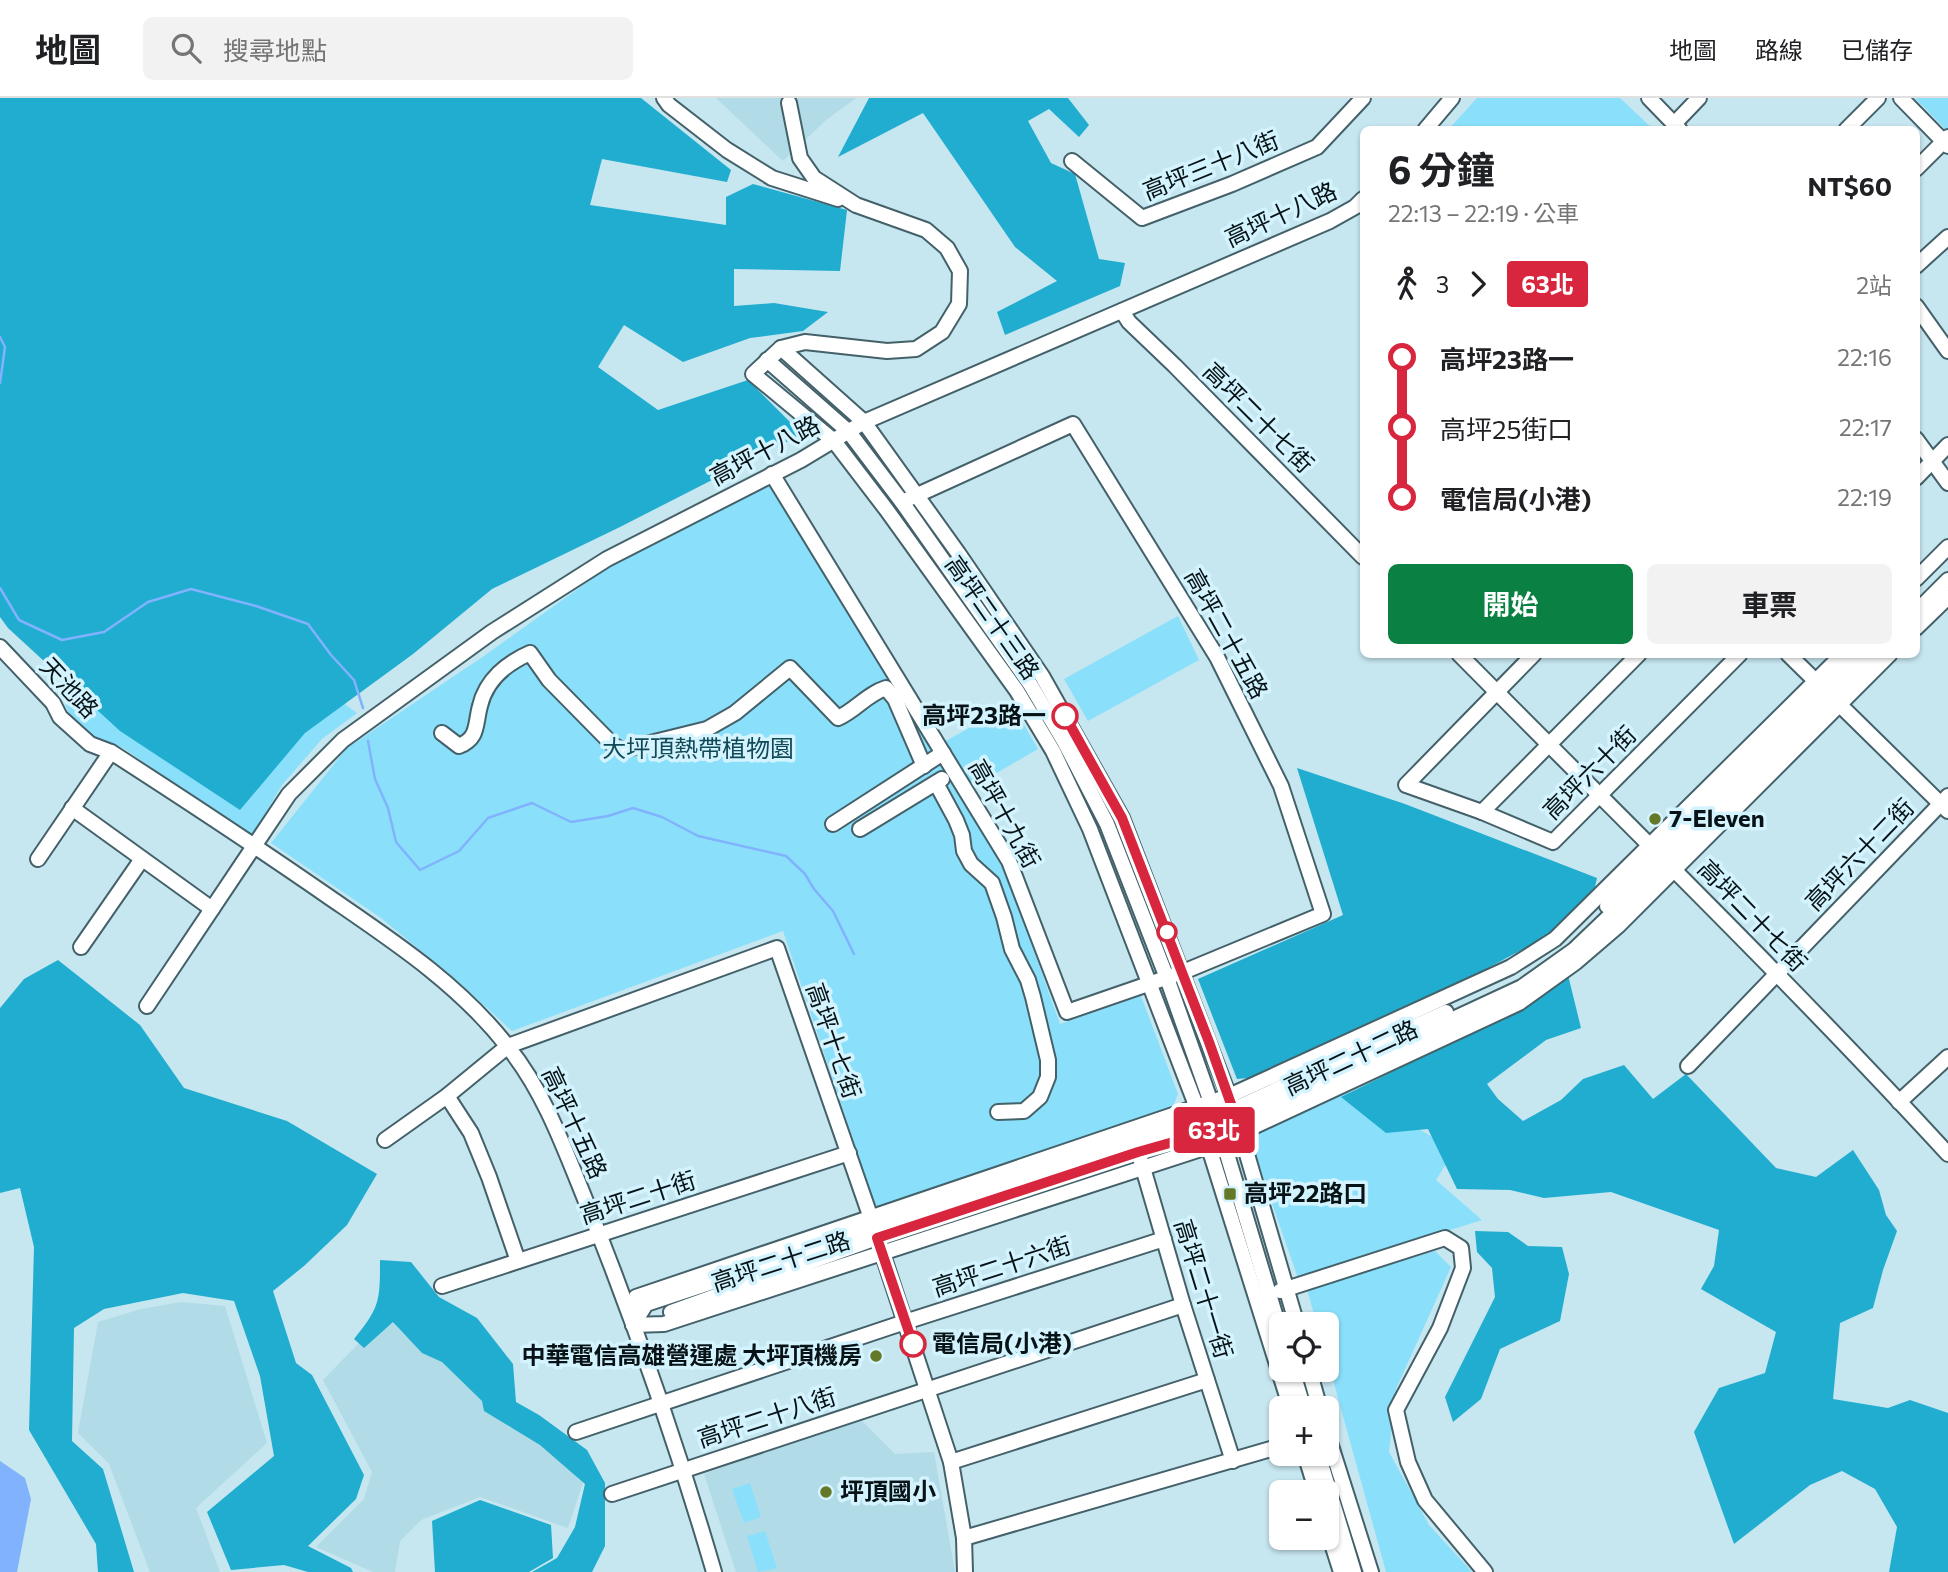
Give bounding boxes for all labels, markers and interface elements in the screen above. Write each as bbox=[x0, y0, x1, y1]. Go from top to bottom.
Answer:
search box bbox=[143, 17, 633, 80]
text: 地圖 bbox=[35, 28, 101, 69]
icon: search bbox=[167, 29, 205, 67]
text: 搜尋地點 bbox=[223, 34, 327, 65]
text: 地圖 bbox=[1669, 35, 1717, 64]
text: 路線 bbox=[1755, 35, 1803, 64]
text: 已儲存 bbox=[1841, 35, 1913, 64]
street label: 高坪三十八街 bbox=[1138, 124, 1283, 205]
text: 6 分鐘 bbox=[1388, 145, 1495, 192]
text: NT$60 bbox=[1807, 170, 1892, 201]
street label: 高坪十八路 bbox=[1220, 175, 1341, 252]
text: 22:13 – 22:19 · 公車 bbox=[1388, 199, 1579, 227]
icon: walk bbox=[1388, 265, 1426, 303]
icon: forward bbox=[1459, 265, 1497, 303]
text: 63北 bbox=[1521, 269, 1574, 298]
text: 3 bbox=[1436, 270, 1449, 298]
text: 2站 bbox=[1856, 271, 1892, 299]
text: 高坪23路一 bbox=[1440, 343, 1574, 374]
text: 22:16 bbox=[1837, 343, 1892, 371]
street label: 高坪二十七街 bbox=[1198, 356, 1320, 478]
street label: 高坪十八路 bbox=[705, 409, 824, 491]
text: 高坪25街口 bbox=[1440, 413, 1573, 444]
text: 22:17 bbox=[1839, 413, 1892, 441]
text: 電信局(小港) bbox=[1440, 483, 1591, 514]
text: 22:19 bbox=[1837, 483, 1892, 511]
street label: 高坪二十三路 bbox=[940, 550, 1046, 684]
street label: 高坪二十五路 bbox=[1180, 563, 1275, 703]
button: 開始 bbox=[1388, 564, 1633, 644]
button: 車票 bbox=[1647, 564, 1892, 644]
street label: 天池路 bbox=[35, 651, 105, 723]
place label: 高坪23路一 bbox=[922, 700, 1046, 729]
marker: 高坪23路一 bbox=[1052, 703, 1078, 729]
street label: 高坪六十街 bbox=[1536, 719, 1642, 825]
park label: 大坪頂熱帶植物園 bbox=[602, 733, 794, 762]
street label: 高坪十九街 bbox=[964, 754, 1047, 873]
street label: 高坪六十二街 bbox=[1798, 792, 1919, 916]
place label: 7-Eleven bbox=[1669, 803, 1765, 832]
marker: 7-Eleven bbox=[1647, 811, 1663, 827]
street label: 高坪二十七街 bbox=[1693, 853, 1814, 977]
unlabelled marker bbox=[1157, 922, 1177, 942]
street label: 高坪十七街 bbox=[801, 979, 868, 1102]
street label: 高坪二十二路 bbox=[1279, 1013, 1422, 1100]
street label: 高坪十五路 bbox=[537, 1062, 614, 1183]
line badge: 63北 bbox=[1174, 1107, 1254, 1153]
text: 63北 bbox=[1188, 1115, 1240, 1144]
street label: 高坪二十街 bbox=[576, 1164, 699, 1229]
place label: 高坪22路口 bbox=[1244, 1178, 1367, 1207]
marker: 高坪22路口 bbox=[1222, 1186, 1238, 1202]
street label: 高坪二十一街 bbox=[1170, 1215, 1239, 1362]
street label: 高坪二十二路 bbox=[708, 1225, 853, 1297]
street label: 高坪二十六街 bbox=[929, 1230, 1074, 1302]
map controls bbox=[1269, 1312, 1339, 1550]
button: locate bbox=[1269, 1312, 1339, 1382]
place label: 電信局(小港) bbox=[932, 1328, 1072, 1357]
marker: 電信局(小港) bbox=[900, 1331, 926, 1357]
place label: 中華電信高雄營運處 大坪頂機房 bbox=[521, 1340, 862, 1369]
marker: 中華電信高雄營運處 大坪頂機房 bbox=[868, 1348, 884, 1364]
street label: 高坪二十八街 bbox=[694, 1381, 839, 1453]
button: + bbox=[1269, 1396, 1339, 1466]
place label: 坪頂國小 bbox=[840, 1476, 936, 1505]
button: − bbox=[1269, 1480, 1339, 1550]
marker: 坪頂國小 bbox=[818, 1484, 834, 1500]

